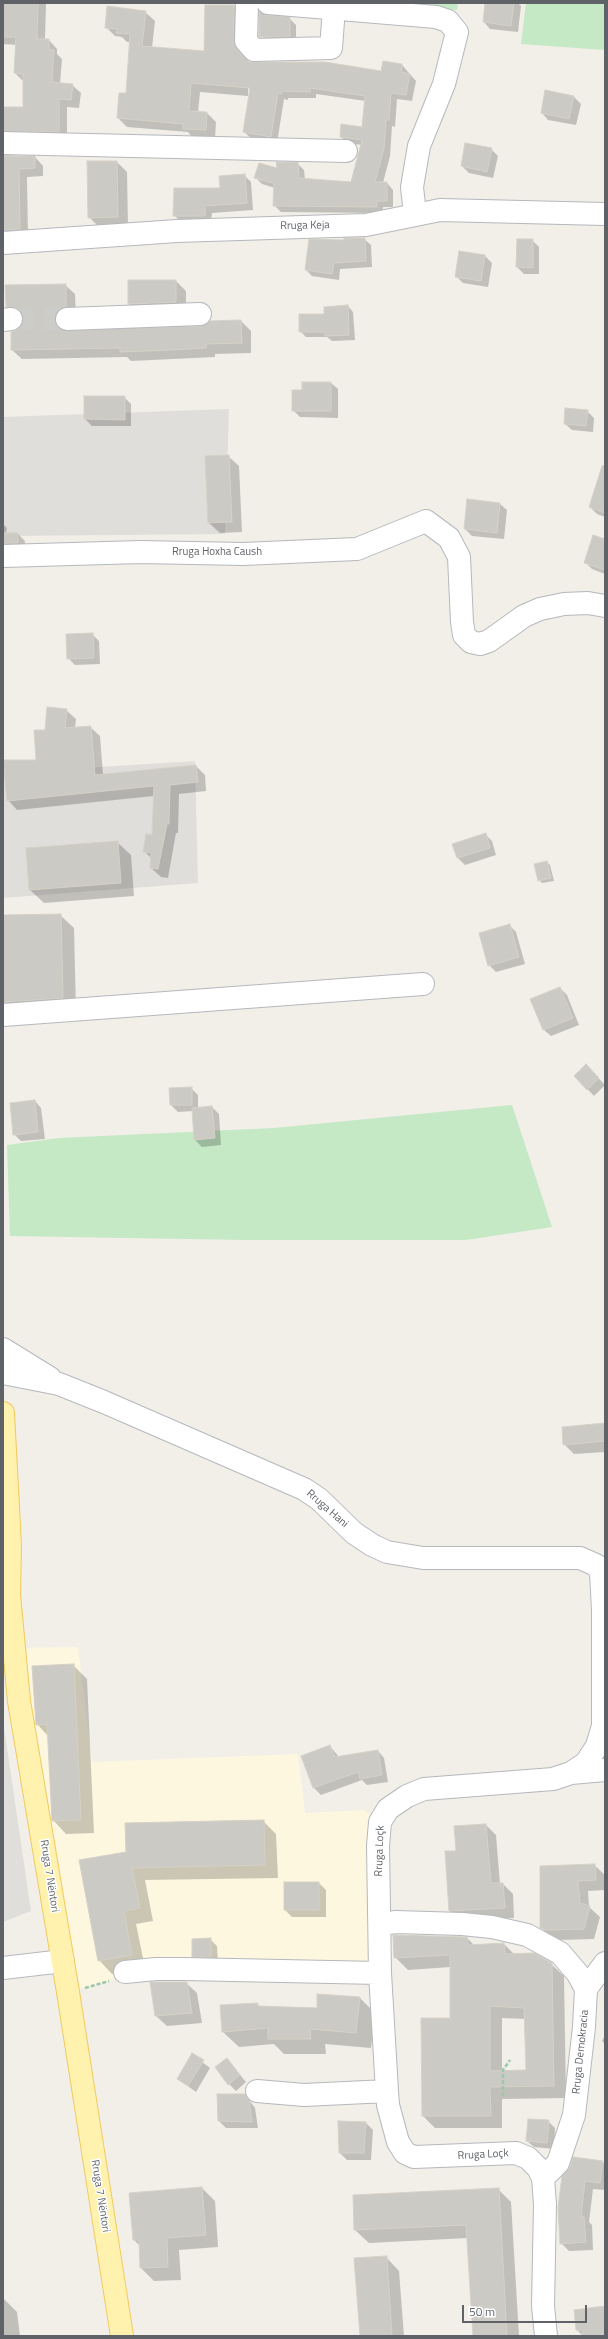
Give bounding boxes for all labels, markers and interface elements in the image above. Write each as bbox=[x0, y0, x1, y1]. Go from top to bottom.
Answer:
street label: Rruga Keja bbox=[280, 219, 330, 233]
street label: Rruga Hoxha Caush bbox=[172, 545, 262, 559]
street label: Rruga Hani bbox=[303, 1487, 351, 1531]
street label: Rruga Loçk bbox=[373, 1825, 387, 1877]
street label: Rruga 7 Nëntori bbox=[37, 1839, 61, 1913]
street label: Rruga Demokracia bbox=[570, 2009, 592, 2095]
street label: Rruga Loçk bbox=[457, 2147, 509, 2163]
street label: Rruga 7 Nëntori bbox=[88, 2159, 112, 2233]
scale bar bbox=[464, 2297, 589, 2323]
text: 50 m bbox=[469, 2302, 495, 2321]

